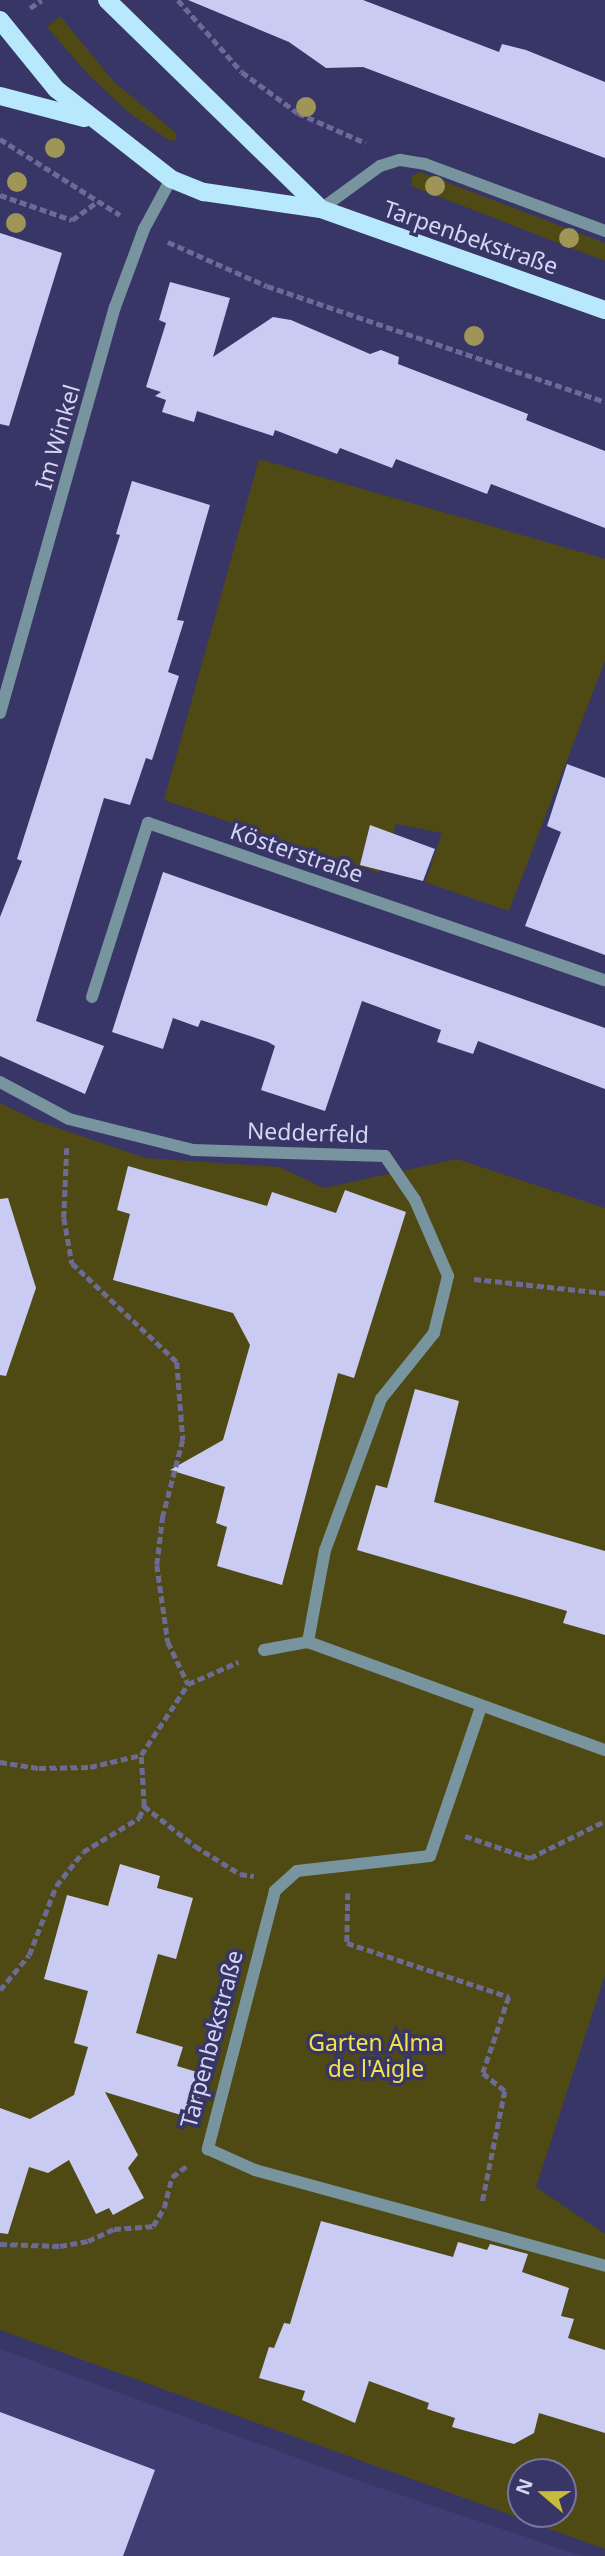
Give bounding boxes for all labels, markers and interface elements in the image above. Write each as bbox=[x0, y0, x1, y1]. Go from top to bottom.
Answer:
street label: Tarpenbekstraße bbox=[380, 194, 562, 280]
street label: Im Winkel bbox=[29, 381, 85, 493]
street label: Kösterstraße bbox=[227, 816, 367, 888]
street label: Nedderfeld bbox=[246, 1116, 370, 1148]
street label: Tarpenbekstraße bbox=[174, 1947, 248, 2131]
park label: Garten Alma de l'Aigle bbox=[308, 2028, 444, 2082]
north arrow bbox=[507, 2458, 577, 2528]
text: N bbox=[509, 2475, 539, 2498]

